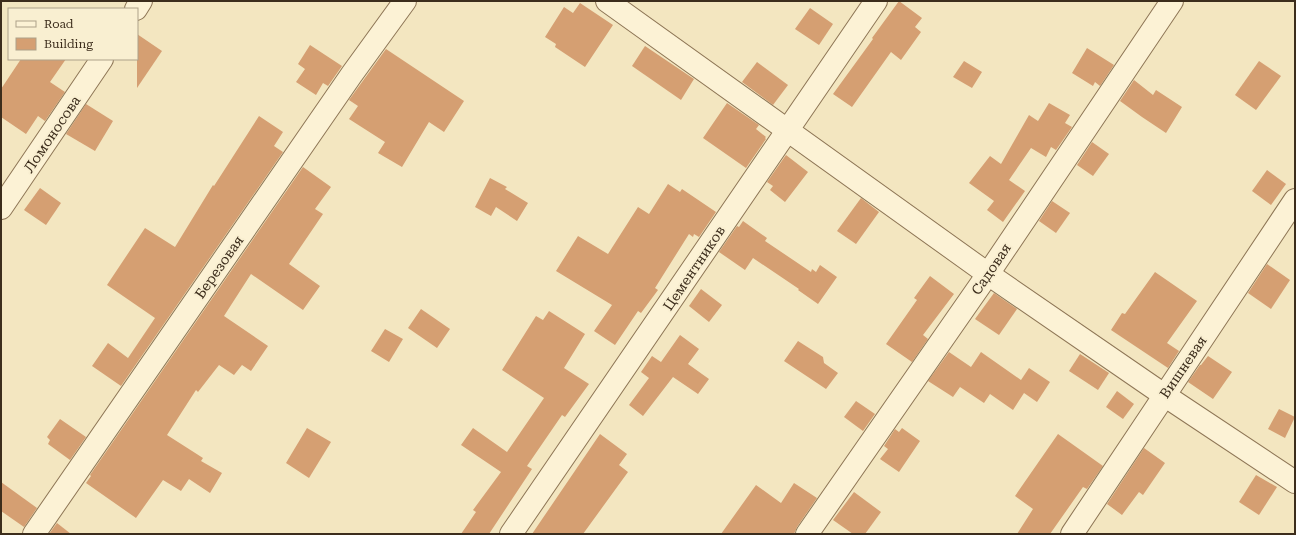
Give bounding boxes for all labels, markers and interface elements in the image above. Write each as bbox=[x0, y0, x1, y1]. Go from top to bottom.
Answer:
legend bbox=[8, 8, 138, 60]
text: Road bbox=[44, 17, 74, 31]
text: Building bbox=[44, 37, 93, 51]
street label: Ломоносова bbox=[20, 92, 84, 175]
street label: Цементников bbox=[660, 223, 728, 313]
street label: Березовая bbox=[192, 233, 246, 301]
street label: Садовая bbox=[968, 240, 1014, 298]
street label: Вишневая bbox=[1156, 333, 1210, 401]

